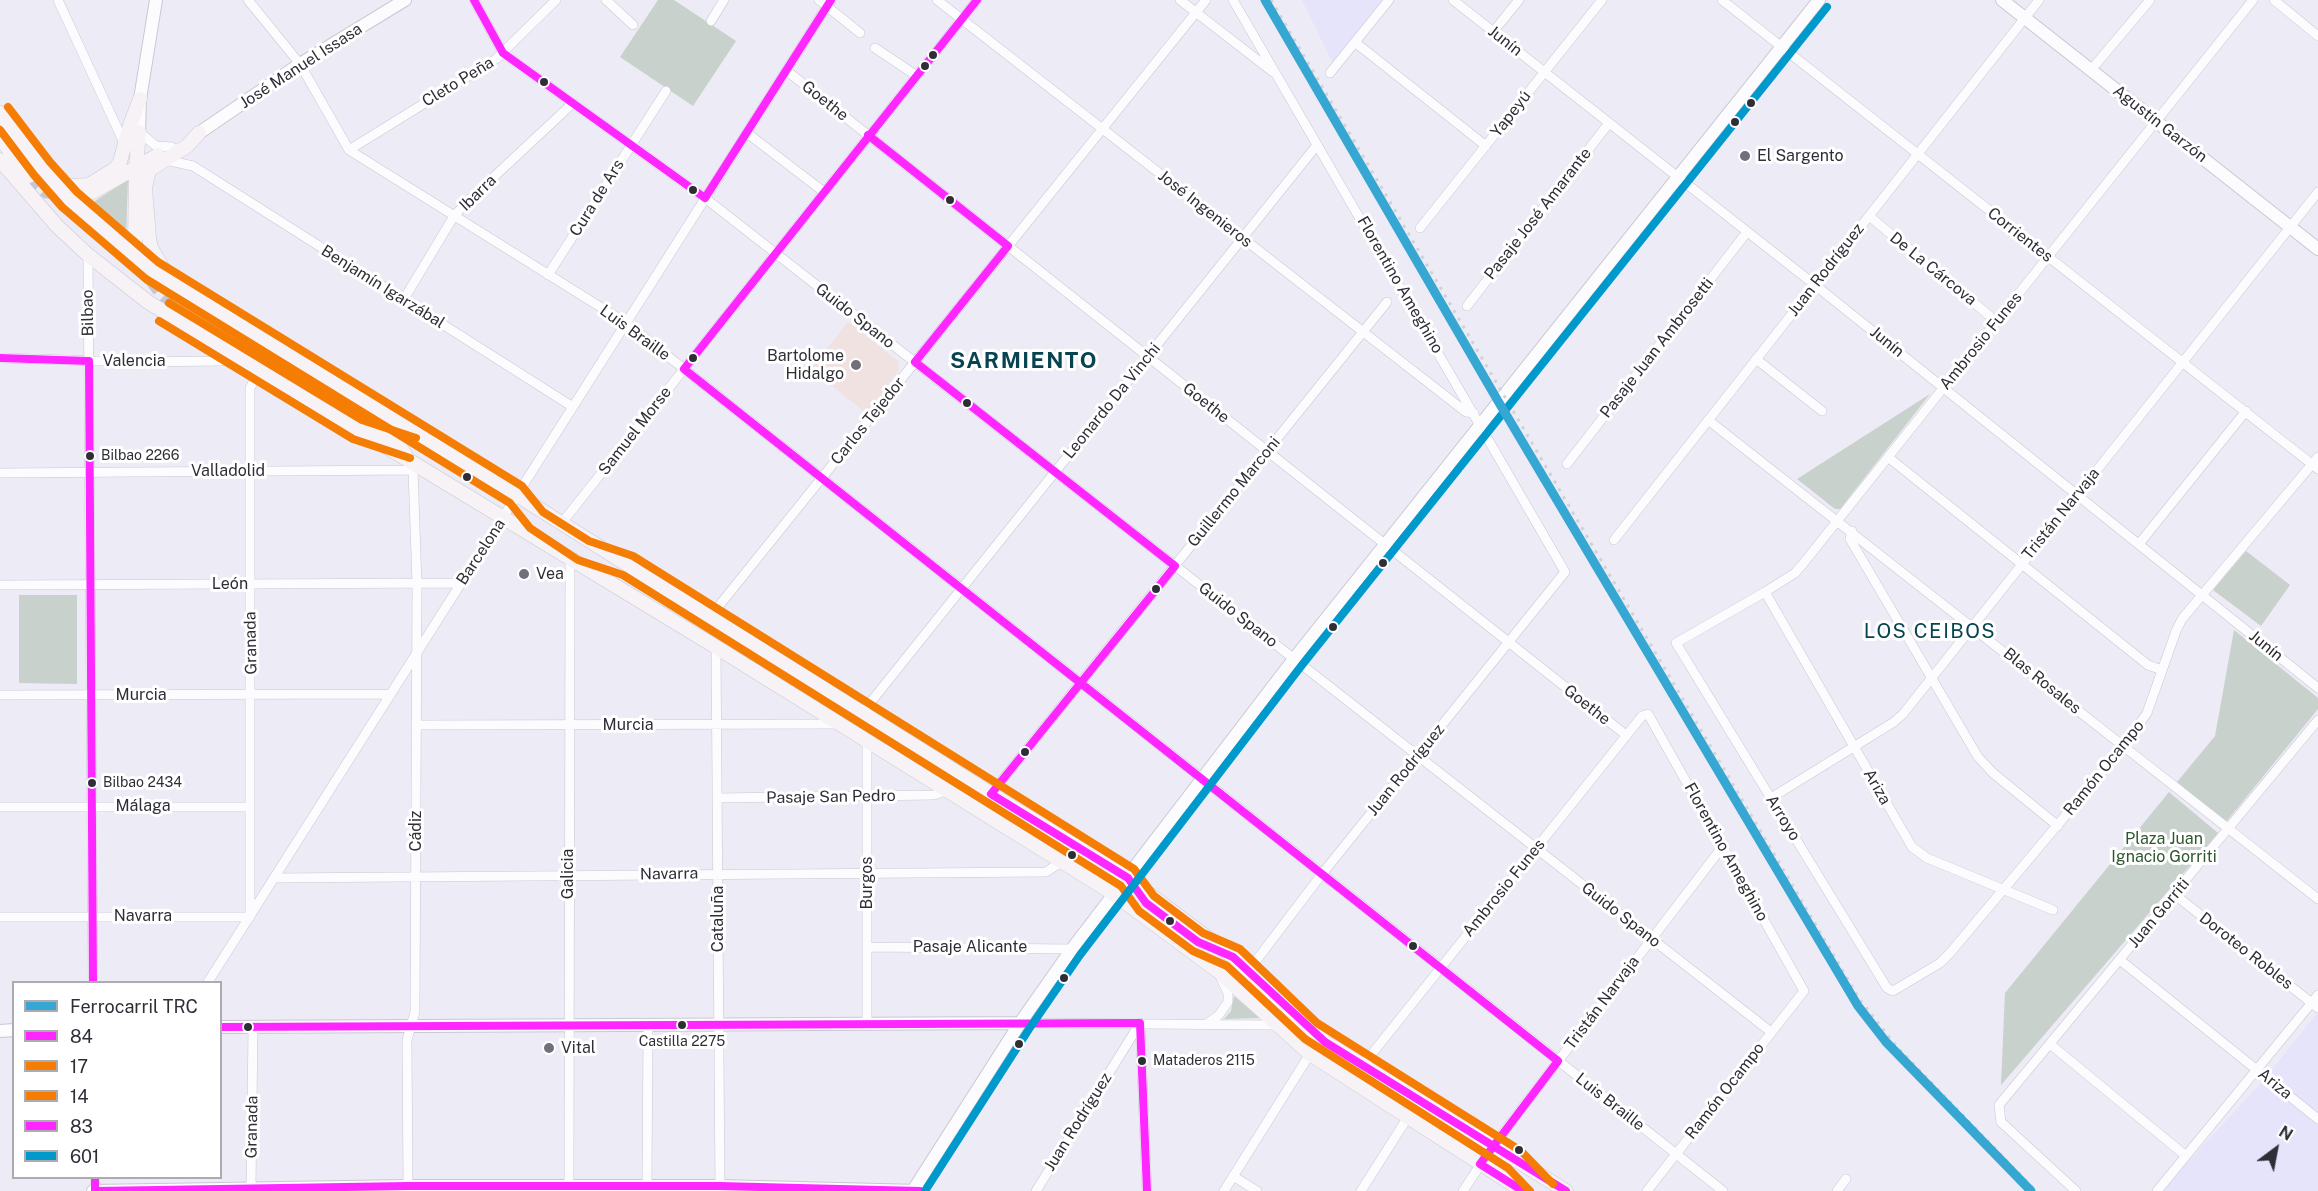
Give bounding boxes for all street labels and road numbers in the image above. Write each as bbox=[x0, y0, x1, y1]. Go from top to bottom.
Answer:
street label: José Manuel Issasa bbox=[236, 19, 366, 113]
street label: Junín bbox=[1484, 22, 1526, 60]
street label: Cleto Peña bbox=[419, 53, 497, 111]
street label: Goethe bbox=[798, 77, 852, 125]
street label: Agustín Garzón bbox=[2109, 81, 2211, 167]
street label: Yapeyú bbox=[1487, 87, 1535, 141]
street label: Pasaje José Amarante bbox=[1481, 144, 1595, 284]
street label: Cura de Ars bbox=[566, 156, 628, 240]
street label: José Ingenieros bbox=[1154, 166, 1256, 252]
street label: Ibarra bbox=[456, 171, 500, 215]
street label: Corrientes bbox=[1984, 204, 2056, 266]
street label: Florentino Ameghino bbox=[1353, 213, 1447, 357]
street label: Juan Rodríguez bbox=[1784, 220, 1868, 320]
street label: De La Cárcova bbox=[1886, 228, 1980, 310]
street label: Benjamín Igarzábal bbox=[318, 241, 448, 333]
street label: Pasaje Juan Ambrosetti bbox=[1596, 274, 1718, 422]
street label: Guido Spano bbox=[812, 279, 898, 353]
street label: Ambrosio Funes bbox=[1936, 288, 2026, 394]
street label: Bilbao bbox=[78, 289, 98, 337]
street label: Luis Braille bbox=[596, 301, 674, 365]
street label: Junín bbox=[1866, 323, 1908, 361]
street label: Leonardo Da Vinchi bbox=[1059, 339, 1165, 463]
street label: Valencia bbox=[102, 351, 166, 371]
street label: Carlos Tejedor bbox=[827, 373, 909, 469]
street label: Goethe bbox=[1179, 379, 1233, 427]
street label: Samuel Morse bbox=[595, 383, 675, 479]
street label: Guillermo Marconi bbox=[1184, 433, 1284, 551]
street label: Valladolid bbox=[191, 461, 265, 481]
street label: Tristán Narvaja bbox=[2018, 464, 2104, 564]
street label: Barcelona bbox=[453, 515, 509, 589]
street label: León bbox=[212, 574, 248, 594]
street label: Guido Spano bbox=[1195, 578, 1281, 652]
street label: Granada bbox=[241, 611, 261, 675]
street label: Junín bbox=[2245, 627, 2287, 665]
street label: Blas Rosales bbox=[1999, 644, 2085, 718]
street label: Goethe bbox=[1560, 681, 1614, 729]
street label: Murcia bbox=[115, 685, 167, 705]
street label: Murcia bbox=[602, 715, 654, 735]
street label: Ramón Ocampo bbox=[2060, 716, 2148, 820]
street label: Juan Rodríguez bbox=[1363, 720, 1449, 820]
street label: Ariza bbox=[1859, 766, 1895, 808]
street label: Florentino Ameghino bbox=[1680, 779, 1772, 925]
street label: Pasaje San Pedro bbox=[766, 786, 896, 808]
street label: Arroyo bbox=[1762, 792, 1804, 844]
street label: Málaga bbox=[115, 796, 171, 816]
street label: Cádiz bbox=[406, 810, 426, 852]
street label: Ambrosio Funes bbox=[1459, 835, 1549, 941]
street label: Galicia bbox=[558, 849, 578, 899]
street label: Burgos bbox=[857, 857, 877, 909]
street label: Navarra bbox=[640, 864, 698, 884]
street label: Juan Gorriti bbox=[2124, 874, 2194, 952]
street label: Guido Spano bbox=[1578, 878, 1664, 952]
street label: Cataluña bbox=[708, 886, 728, 952]
street label: Navarra bbox=[114, 906, 172, 926]
street label: Doroteo Robles bbox=[2195, 908, 2297, 994]
street label: Pasaje Alicante bbox=[913, 937, 1027, 957]
street label: Tristán Narvaja bbox=[1561, 952, 1643, 1054]
street label: Ramón Ocampo bbox=[1681, 1039, 1769, 1143]
street label: Ariza bbox=[2254, 1065, 2296, 1103]
street label: Juan Rodríguez bbox=[1040, 1069, 1116, 1175]
street label: Luis Braille bbox=[1572, 1069, 1648, 1135]
street label: Granada bbox=[242, 1095, 262, 1159]

